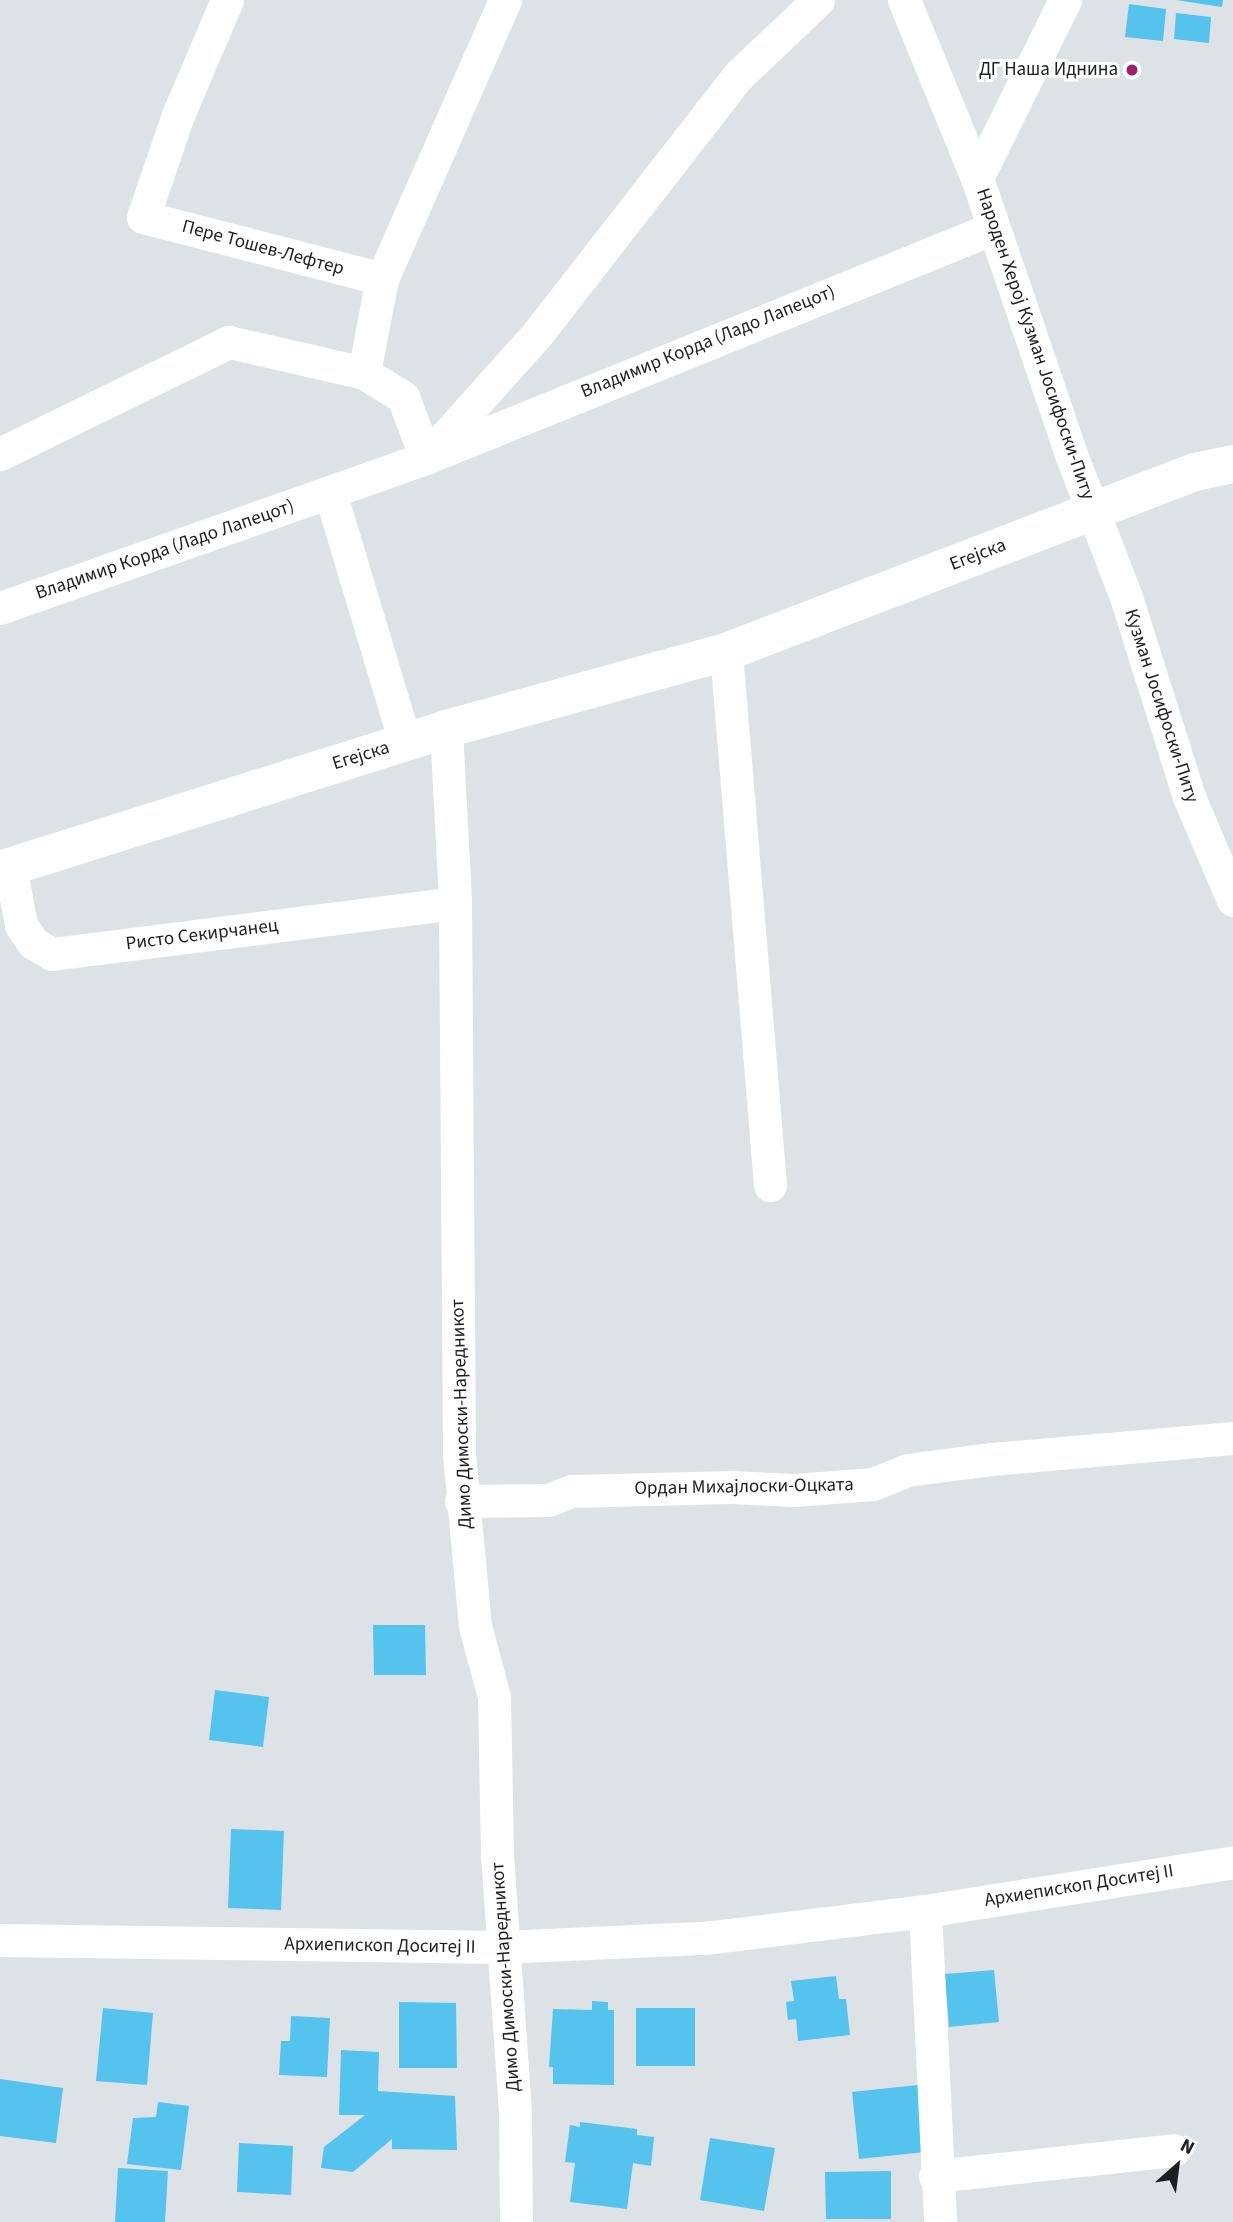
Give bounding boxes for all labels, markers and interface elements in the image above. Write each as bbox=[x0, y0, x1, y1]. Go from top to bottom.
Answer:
place label: ДГ Наша Иднина bbox=[979, 59, 1118, 81]
marker: ДГ Наша Иднина bbox=[1124, 62, 1140, 78]
street label: Народен Херој Кузман Јосифоски-Питу bbox=[971, 185, 1099, 503]
street label: Пере Тошев-Лефтер bbox=[179, 215, 347, 281]
street label: Владимир Корда (Ладо Лапецот) bbox=[578, 280, 838, 404]
street label: Владимир Корда (Ладо Лапецот) bbox=[33, 495, 297, 605]
street label: Егејска bbox=[947, 534, 1009, 576]
street label: Кузман Јосифоски-Питу bbox=[1119, 606, 1203, 806]
street label: Егејска bbox=[330, 737, 392, 775]
street label: Ристо Секирчанец bbox=[124, 914, 280, 956]
street label: Димо Димоски-Наредникот bbox=[447, 1298, 477, 1530]
street label: Ордан Михајлоски-Оцката bbox=[634, 1474, 854, 1500]
street label: Архиепископ Доситеј II bbox=[983, 1860, 1175, 1912]
street label: Димо Димоски-Наредникот bbox=[487, 1861, 525, 2093]
street label: Архиепископ Доситеј II bbox=[284, 1933, 476, 1959]
north arrow bbox=[1142, 2131, 1212, 2201]
text: N bbox=[1175, 2132, 1199, 2162]

